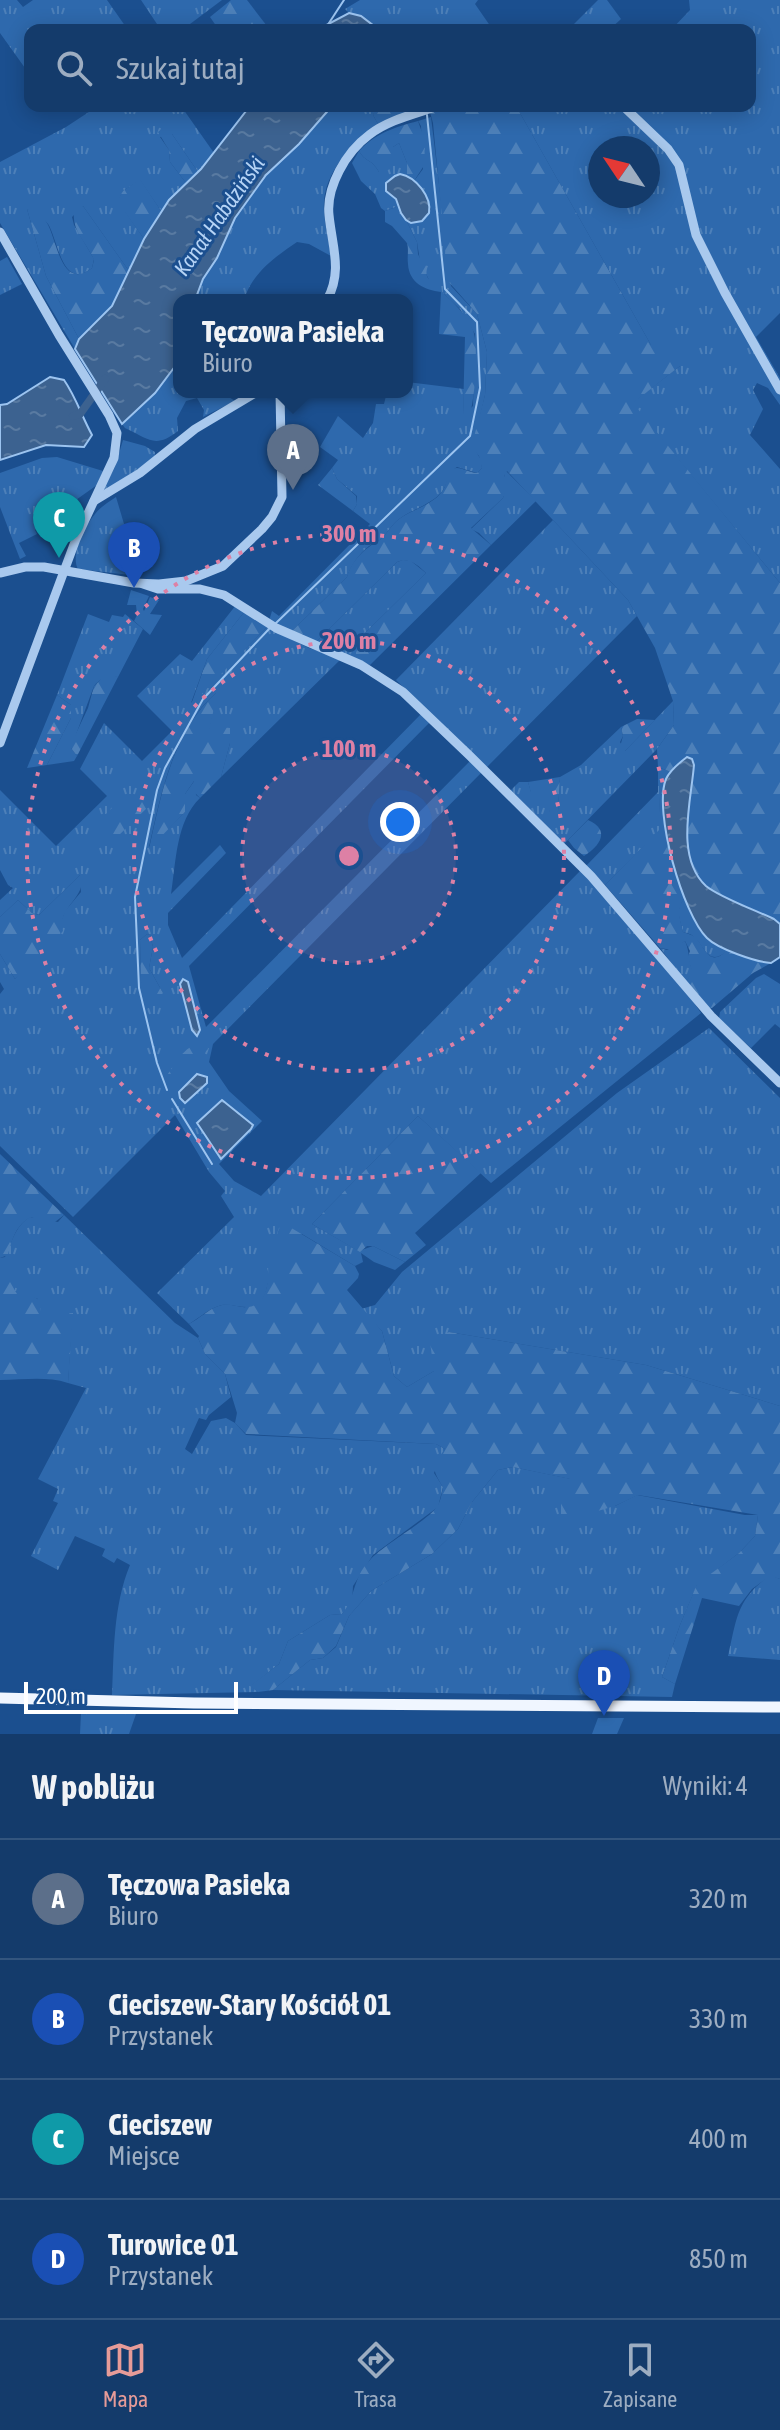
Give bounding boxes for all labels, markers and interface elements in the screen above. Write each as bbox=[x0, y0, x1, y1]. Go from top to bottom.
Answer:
search box bbox=[24, 24, 756, 112]
icon: search bbox=[52, 46, 96, 90]
text: Szukaj tutaj bbox=[116, 51, 245, 85]
north arrow bbox=[588, 136, 660, 208]
water label: Kanał Habdziński bbox=[168, 151, 270, 281]
popup bbox=[173, 294, 413, 398]
text: Tęczowa Pasieka bbox=[202, 314, 384, 348]
text: Biuro bbox=[202, 348, 253, 378]
pin: A bbox=[267, 424, 319, 490]
pin: C bbox=[33, 492, 85, 558]
text: 300 m bbox=[322, 520, 376, 547]
pin: B bbox=[108, 522, 160, 588]
text: 200 m bbox=[322, 627, 376, 654]
text: 100 m bbox=[322, 735, 376, 762]
your location bbox=[380, 802, 420, 842]
centre of rings bbox=[335, 842, 363, 870]
pin: D bbox=[578, 1650, 630, 1716]
scale bar bbox=[24, 1678, 238, 1714]
text: 200 m bbox=[36, 1683, 86, 1709]
text: W pobliżu bbox=[32, 1767, 155, 1806]
text: Wyniki: 4 bbox=[663, 1771, 748, 1801]
text: Tęczowa Pasieka bbox=[108, 1867, 290, 1901]
text: A bbox=[52, 1884, 64, 1914]
text: 320 m bbox=[689, 1884, 748, 1914]
text: Biuro bbox=[108, 1901, 159, 1931]
text: Cieciszew-Stary Kościół 01 bbox=[108, 1987, 391, 2021]
text: B bbox=[52, 2004, 64, 2034]
text: 330 m bbox=[689, 2004, 748, 2034]
text: Przystanek bbox=[108, 2021, 213, 2051]
text: Cieciszew bbox=[108, 2107, 212, 2141]
text: C bbox=[52, 2124, 64, 2154]
text: 400 m bbox=[689, 2124, 748, 2154]
text: Miejsce bbox=[108, 2141, 180, 2171]
text: Turowice 01 bbox=[108, 2227, 239, 2261]
text: D bbox=[51, 2244, 65, 2274]
text: 850 m bbox=[689, 2244, 748, 2274]
text: Przystanek bbox=[108, 2261, 213, 2291]
tab: Mapa bbox=[103, 2338, 148, 2412]
tab: Trasa bbox=[354, 2338, 398, 2412]
tab: Zapisane bbox=[603, 2338, 677, 2412]

